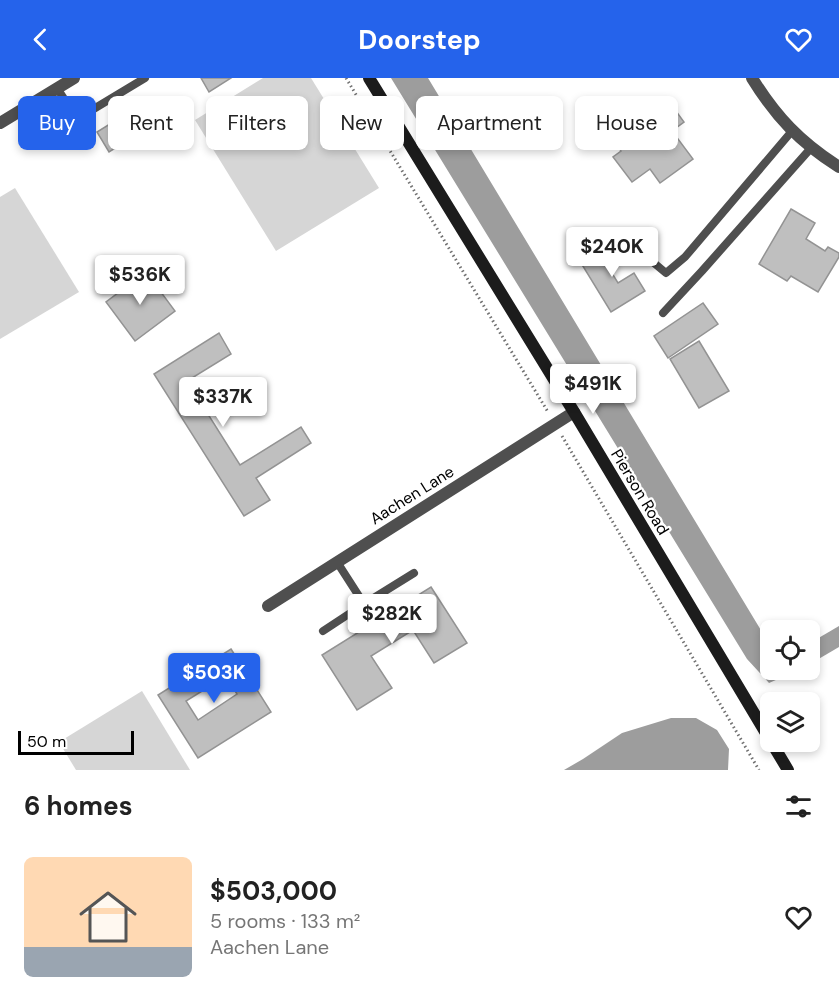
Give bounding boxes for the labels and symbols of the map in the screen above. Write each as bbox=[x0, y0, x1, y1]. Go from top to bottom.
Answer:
pin: $240K bbox=[570, 227, 654, 278]
pin: $536K bbox=[98, 255, 182, 306]
pin: $491K bbox=[551, 364, 635, 415]
pin: $337K bbox=[181, 377, 265, 428]
street label: Pierson Road bbox=[606, 445, 674, 539]
street label: Aachen Lane bbox=[366, 461, 458, 529]
pin: $282K bbox=[350, 594, 434, 645]
pin: $503K bbox=[172, 653, 256, 704]
scale bar bbox=[18, 728, 134, 756]

